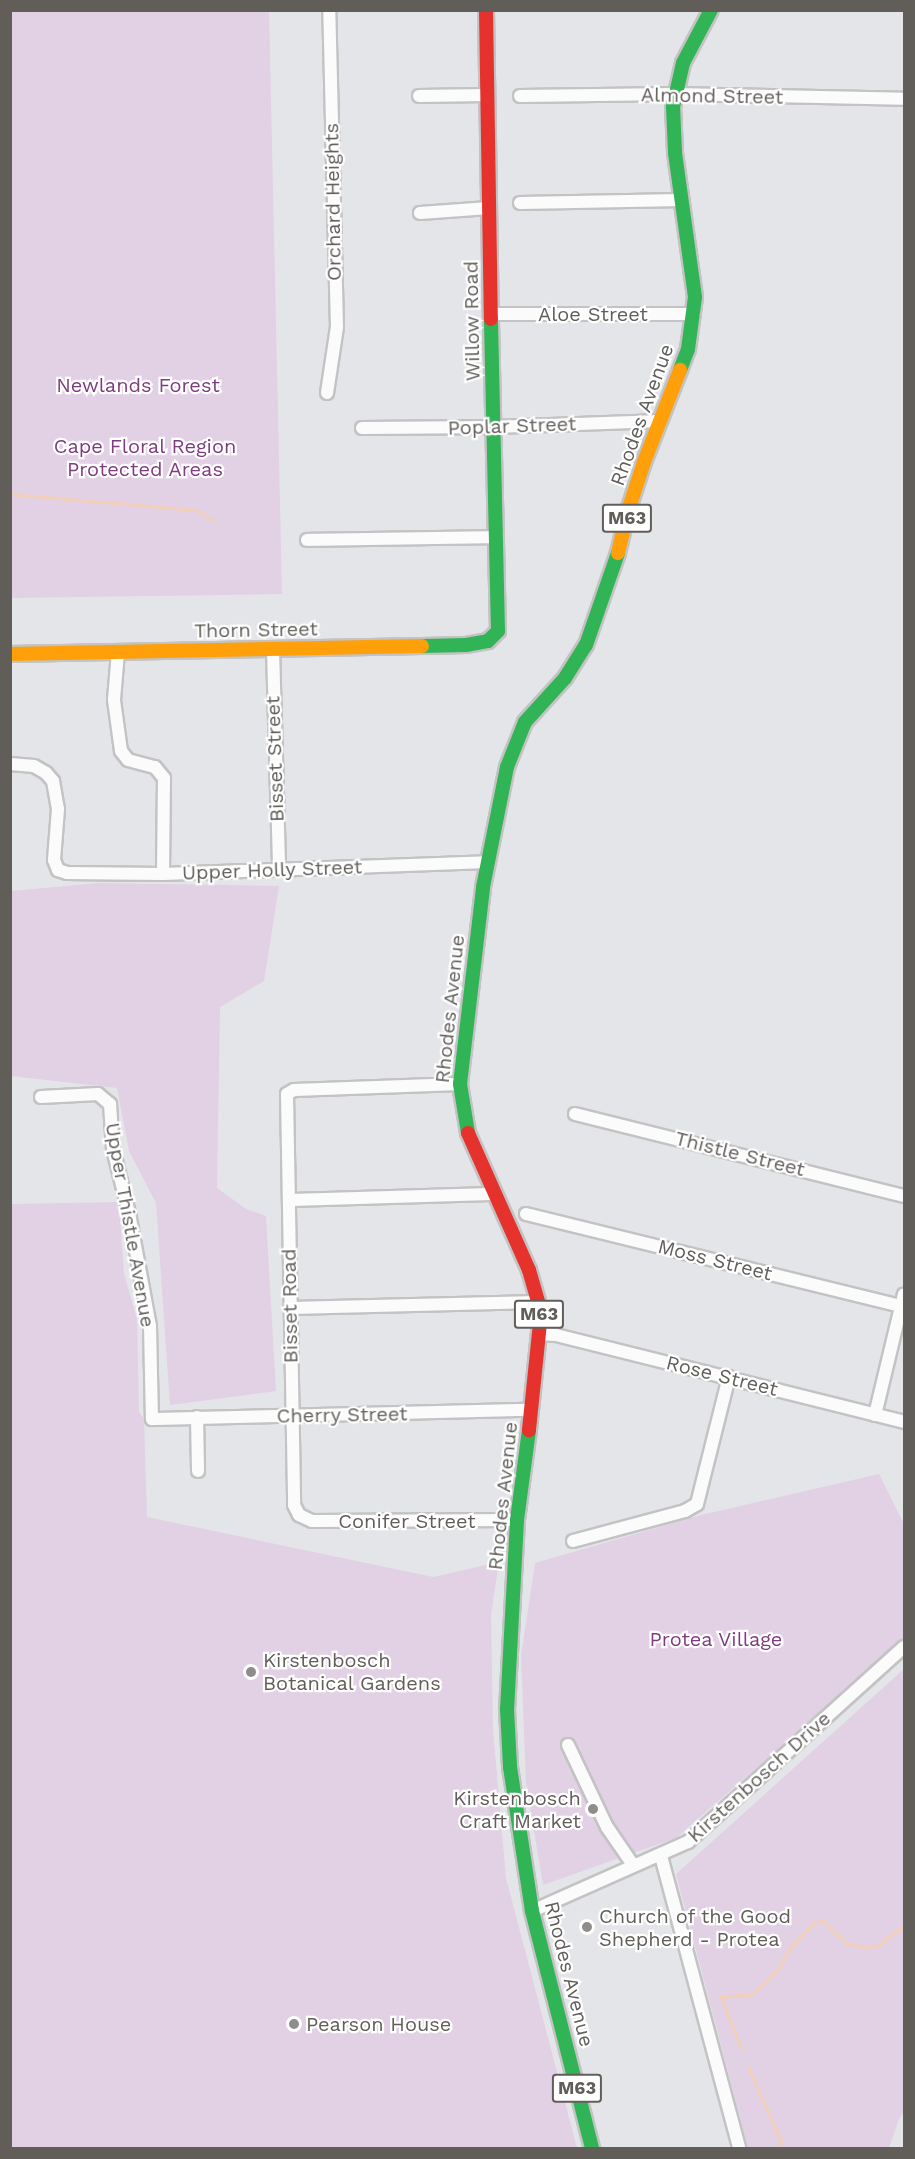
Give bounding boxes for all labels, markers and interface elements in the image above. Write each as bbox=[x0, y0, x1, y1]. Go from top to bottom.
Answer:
street label: Almond Street bbox=[641, 83, 783, 109]
street label: Orchard Heights bbox=[320, 123, 346, 281]
street label: Willow Road bbox=[459, 260, 485, 382]
street label: Aloe Street bbox=[538, 302, 648, 326]
street label: Rhodes Avenue bbox=[605, 341, 679, 489]
park label: Newlands Forest bbox=[56, 373, 220, 397]
street label: Poplar Street bbox=[447, 412, 577, 440]
park label: Cape Floral Region Protected Areas bbox=[53, 435, 237, 482]
road number: M63 bbox=[602, 503, 652, 533]
street label: Thorn Street bbox=[194, 617, 318, 643]
street label: Bisset Street bbox=[261, 696, 289, 822]
street label: Upper Holly Street bbox=[181, 855, 363, 885]
street label: Rhodes Avenue bbox=[430, 933, 470, 1085]
street label: Upper Thistle Avenue bbox=[100, 1120, 160, 1330]
street label: Thistle Street bbox=[673, 1126, 807, 1182]
street label: Moss Street bbox=[655, 1234, 775, 1286]
street label: Bisset Road bbox=[277, 1248, 303, 1364]
road number: M63 bbox=[514, 1299, 564, 1329]
street label: Rose Street bbox=[664, 1351, 780, 1401]
street label: Cherry Street bbox=[276, 1402, 408, 1428]
street label: Rhodes Avenue bbox=[483, 1420, 523, 1572]
street label: Conifer Street bbox=[338, 1509, 476, 1533]
park label: Protea Village bbox=[649, 1627, 783, 1651]
place label: Kirstenbosch Botanical Gardens bbox=[263, 1648, 441, 1695]
marker: Kirstenbosch Botanical Gardens bbox=[244, 1665, 258, 1679]
street label: Kirstenbosch Drive bbox=[683, 1706, 835, 1848]
place label: Kirstenbosch Craft Market bbox=[453, 1786, 581, 1833]
marker: Kirstenbosch Craft Market bbox=[586, 1802, 600, 1816]
street label: Rhodes Avenue bbox=[539, 1898, 599, 2050]
place label: Church of the Good Shepherd - Protea bbox=[599, 1904, 792, 1951]
marker: Church of the Good Shepherd - Protea bbox=[580, 1920, 594, 1934]
place label: Pearson House bbox=[306, 2012, 451, 2036]
marker: Pearson House bbox=[287, 2017, 301, 2031]
road number: M63 bbox=[552, 2073, 602, 2103]

